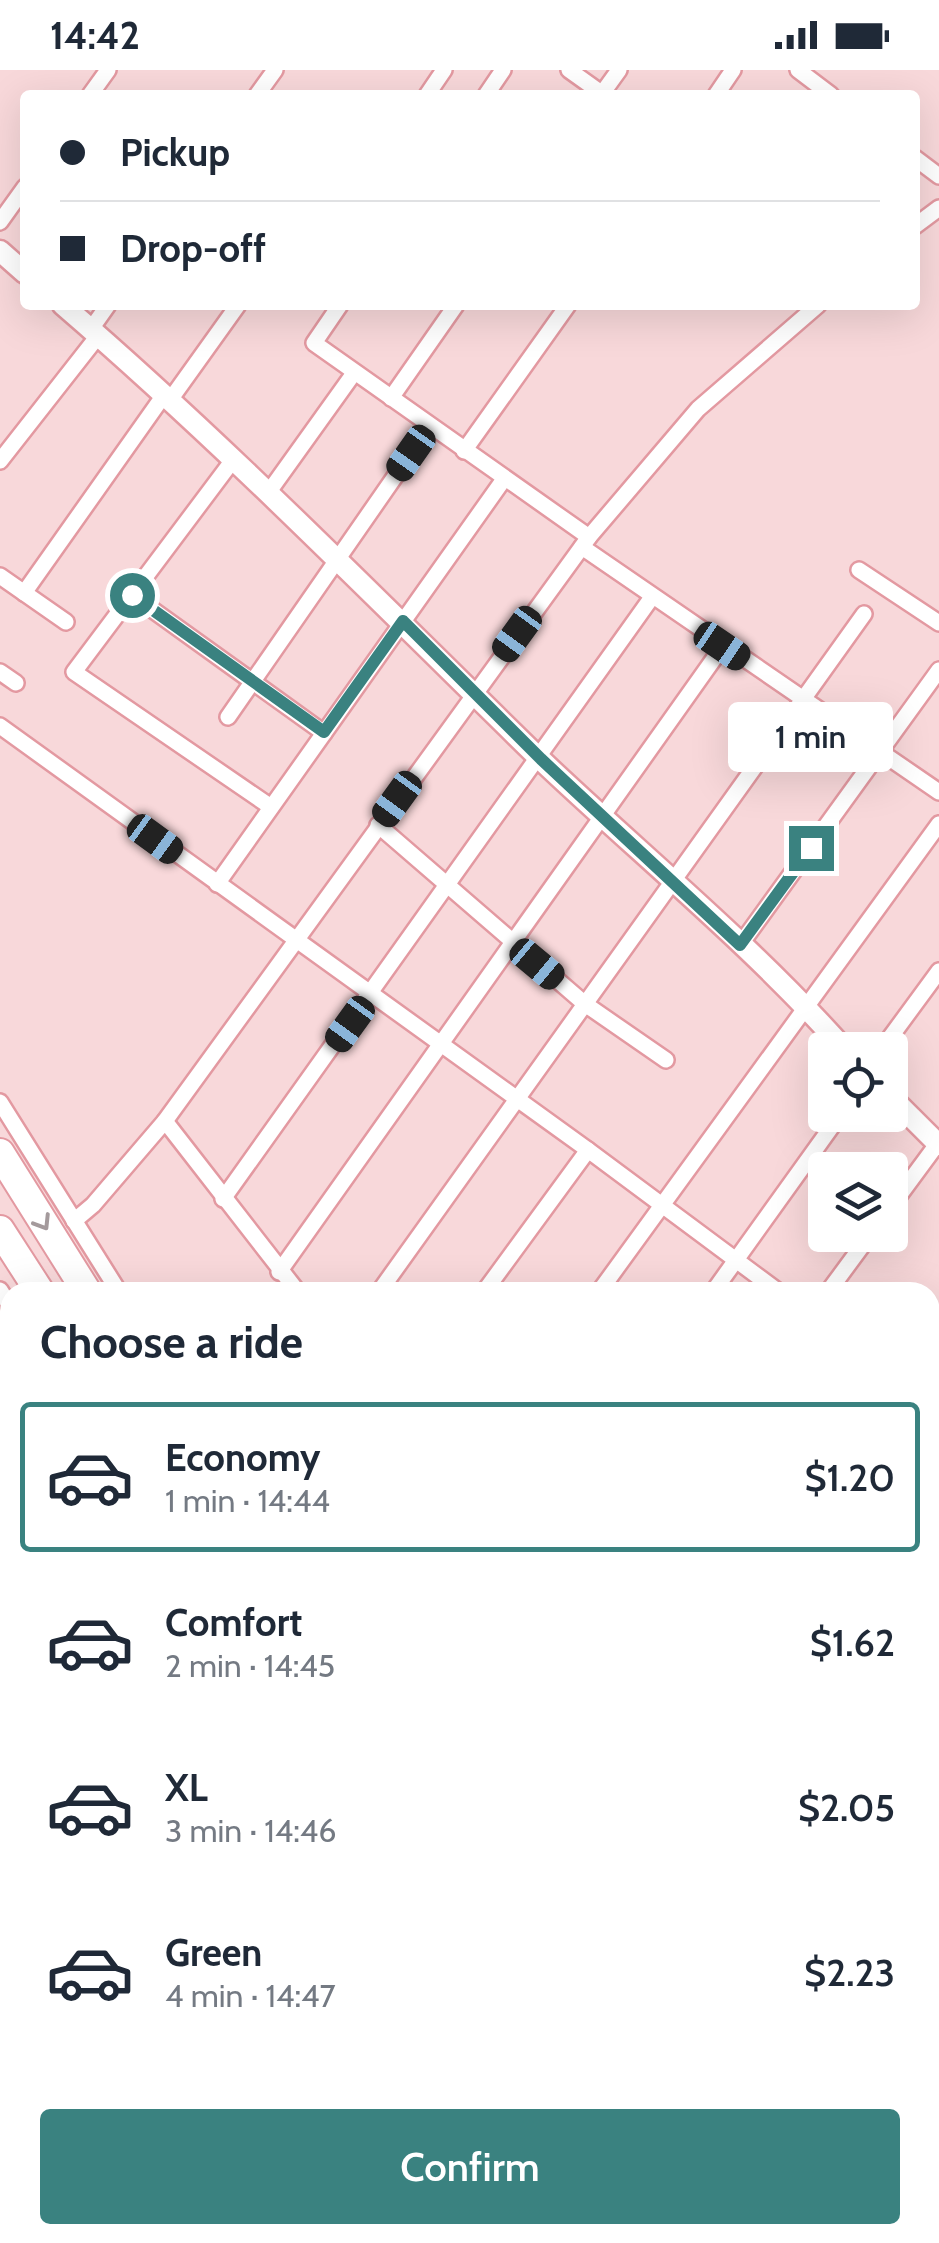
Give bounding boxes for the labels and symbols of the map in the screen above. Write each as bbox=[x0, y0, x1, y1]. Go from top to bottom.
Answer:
car bbox=[382, 420, 440, 486]
route start bbox=[110, 573, 155, 618]
car bbox=[487, 601, 547, 667]
car bbox=[689, 617, 755, 675]
callout: 1 min bbox=[728, 703, 894, 773]
car bbox=[367, 766, 427, 832]
car bbox=[122, 809, 188, 869]
route end bbox=[789, 826, 834, 871]
car bbox=[504, 933, 570, 995]
car bbox=[320, 991, 380, 1057]
one-way arrow bbox=[31, 1212, 50, 1230]

